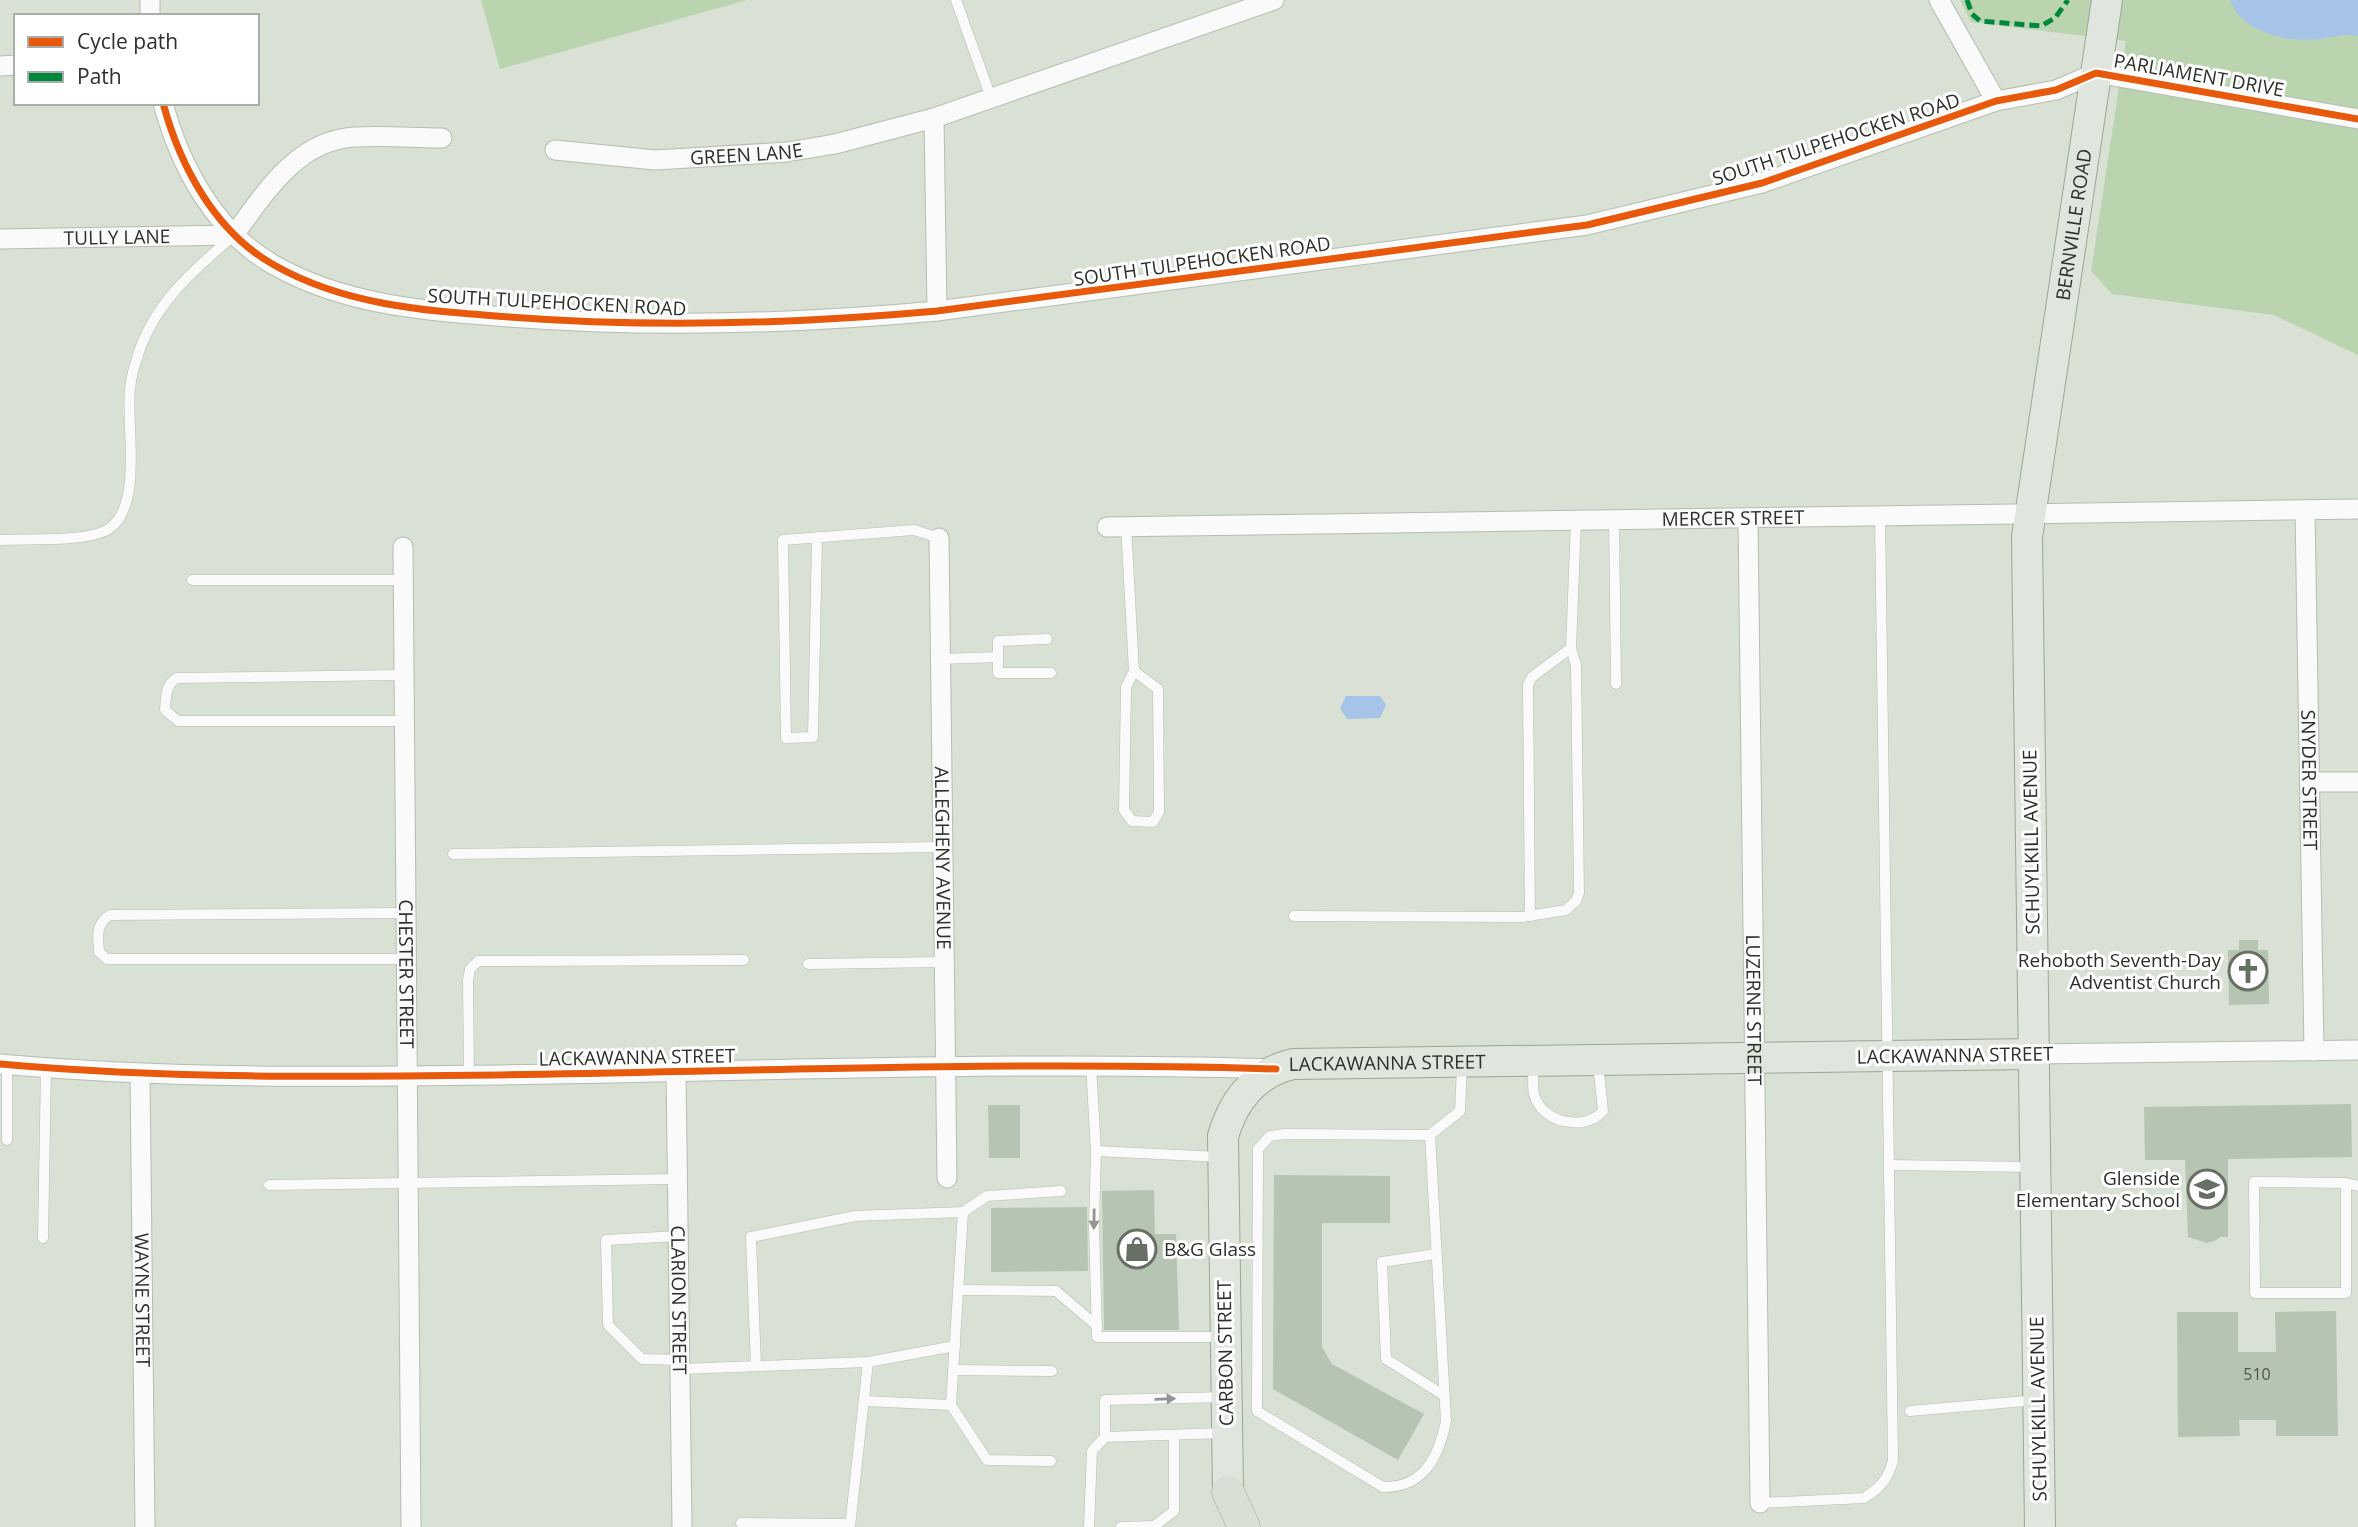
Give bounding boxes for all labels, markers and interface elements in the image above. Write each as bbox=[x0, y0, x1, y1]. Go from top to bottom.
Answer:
legend bbox=[14, 14, 259, 105]
text: Cycle path bbox=[77, 27, 178, 55]
street label: PARLIAMENT DRIVE bbox=[2112, 47, 2286, 103]
text: Path bbox=[77, 62, 122, 90]
street label: SOUTH TULPEHOCKEN ROAD bbox=[1709, 87, 1963, 191]
street label: GREEN LANE bbox=[689, 137, 805, 171]
street label: BERNVILLE ROAD bbox=[2049, 147, 2098, 302]
street label: TULLY LANE bbox=[63, 223, 170, 251]
street label: SOUTH TULPEHOCKEN ROAD bbox=[1072, 230, 1332, 292]
street label: SOUTH TULPEHOCKEN ROAD bbox=[427, 282, 687, 322]
street label: MERCER STREET bbox=[1661, 504, 1805, 532]
street label: SNYDER STREET bbox=[2295, 709, 2324, 851]
street label: SCHUYLKILL AVENUE bbox=[2016, 749, 2046, 935]
street label: ALLEGHENY AVENUE bbox=[929, 766, 957, 950]
street label: CHESTER STREET bbox=[393, 899, 420, 1049]
street label: LUZERNE STREET bbox=[1740, 934, 1768, 1086]
place label: Rehoboth Seventh-Day Adventist Church bbox=[2018, 947, 2221, 995]
church icon: Rehoboth Seventh-Day Adventist Church bbox=[2227, 950, 2269, 992]
street label: LACKAWANNA STREET bbox=[1856, 1040, 2054, 1070]
street label: LACKAWANNA STREET bbox=[538, 1042, 736, 1072]
street label: LACKAWANNA STREET bbox=[1289, 1048, 1486, 1077]
place label: Glenside Elementary School bbox=[2016, 1165, 2180, 1213]
school or university icon: Glenside Elementary School bbox=[2186, 1168, 2228, 1210]
one-way arrow bbox=[1088, 1208, 1100, 1230]
street label: CLARION STREET bbox=[665, 1225, 693, 1375]
shop icon: B&G Glass bbox=[1116, 1228, 1158, 1270]
street label: WAYNE STREET bbox=[129, 1233, 156, 1368]
place label: B&G Glass bbox=[1164, 1236, 1256, 1262]
street label: CARBON STREET bbox=[1211, 1279, 1239, 1426]
street label: SCHUYLKILL AVENUE bbox=[2023, 1316, 2053, 1502]
house number: 510 bbox=[2243, 1363, 2271, 1385]
one-way arrow bbox=[1154, 1393, 1176, 1404]

